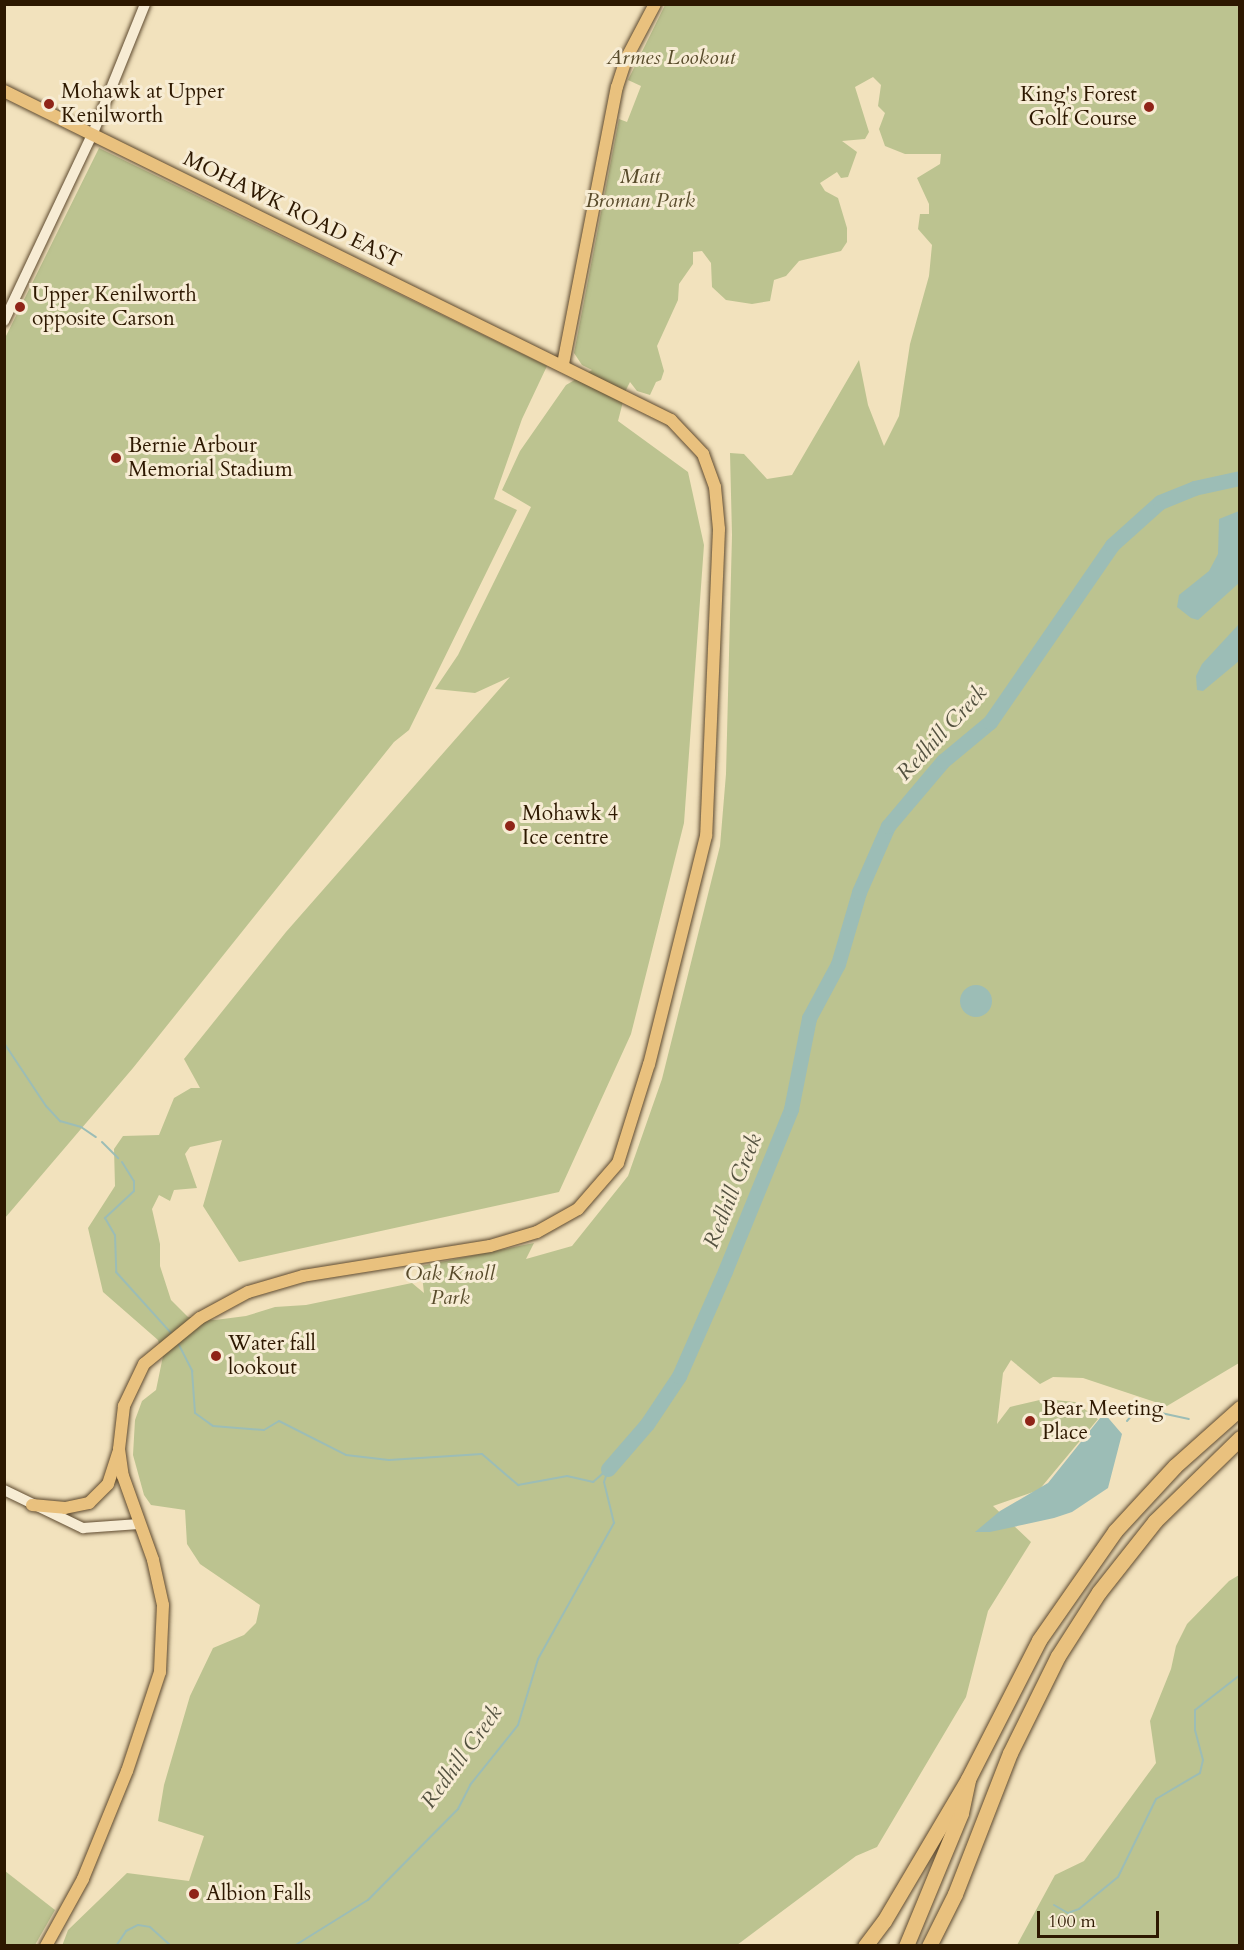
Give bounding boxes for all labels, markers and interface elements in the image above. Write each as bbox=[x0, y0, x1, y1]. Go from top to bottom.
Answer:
park label: Armes Lookout bbox=[607, 45, 735, 71]
place label: Mohawk at Upper Kenilworth bbox=[61, 79, 224, 129]
place label: King's Forest Golf Course bbox=[1020, 82, 1137, 132]
marker: Mohawk at Upper Kenilworth bbox=[42, 97, 56, 111]
marker: King's Forest Golf Course bbox=[1142, 100, 1156, 114]
street label: MOHAWK ROAD EAST bbox=[179, 146, 405, 274]
park label: Matt Broman Park bbox=[585, 164, 695, 214]
place label: Upper Kenilworth opposite Carson bbox=[32, 282, 197, 332]
marker: Upper Kenilworth opposite Carson bbox=[13, 300, 27, 314]
place label: Bernie Arbour Memorial Stadium bbox=[128, 433, 293, 483]
marker: Bernie Arbour Memorial Stadium bbox=[109, 451, 123, 465]
water label: Redhill Creek bbox=[891, 680, 993, 786]
place label: Mohawk 4 Ice centre bbox=[522, 801, 618, 851]
marker: Mohawk 4 Ice centre bbox=[503, 819, 517, 833]
water label: Redhill Creek bbox=[698, 1130, 768, 1252]
park label: Oak Knoll Park bbox=[405, 1261, 495, 1311]
place label: Water fall lookout bbox=[228, 1331, 316, 1381]
marker: Water fall lookout bbox=[209, 1349, 223, 1363]
place label: Bear Meeting Place bbox=[1042, 1396, 1163, 1446]
marker: Bear Meeting Place bbox=[1023, 1414, 1037, 1428]
water label: Redhill Creek bbox=[416, 1700, 508, 1814]
place label: Albion Falls bbox=[206, 1881, 311, 1907]
marker: Albion Falls bbox=[187, 1887, 201, 1901]
scale bar bbox=[1040, 1899, 1162, 1937]
text: 100 m bbox=[1048, 1909, 1096, 1934]

